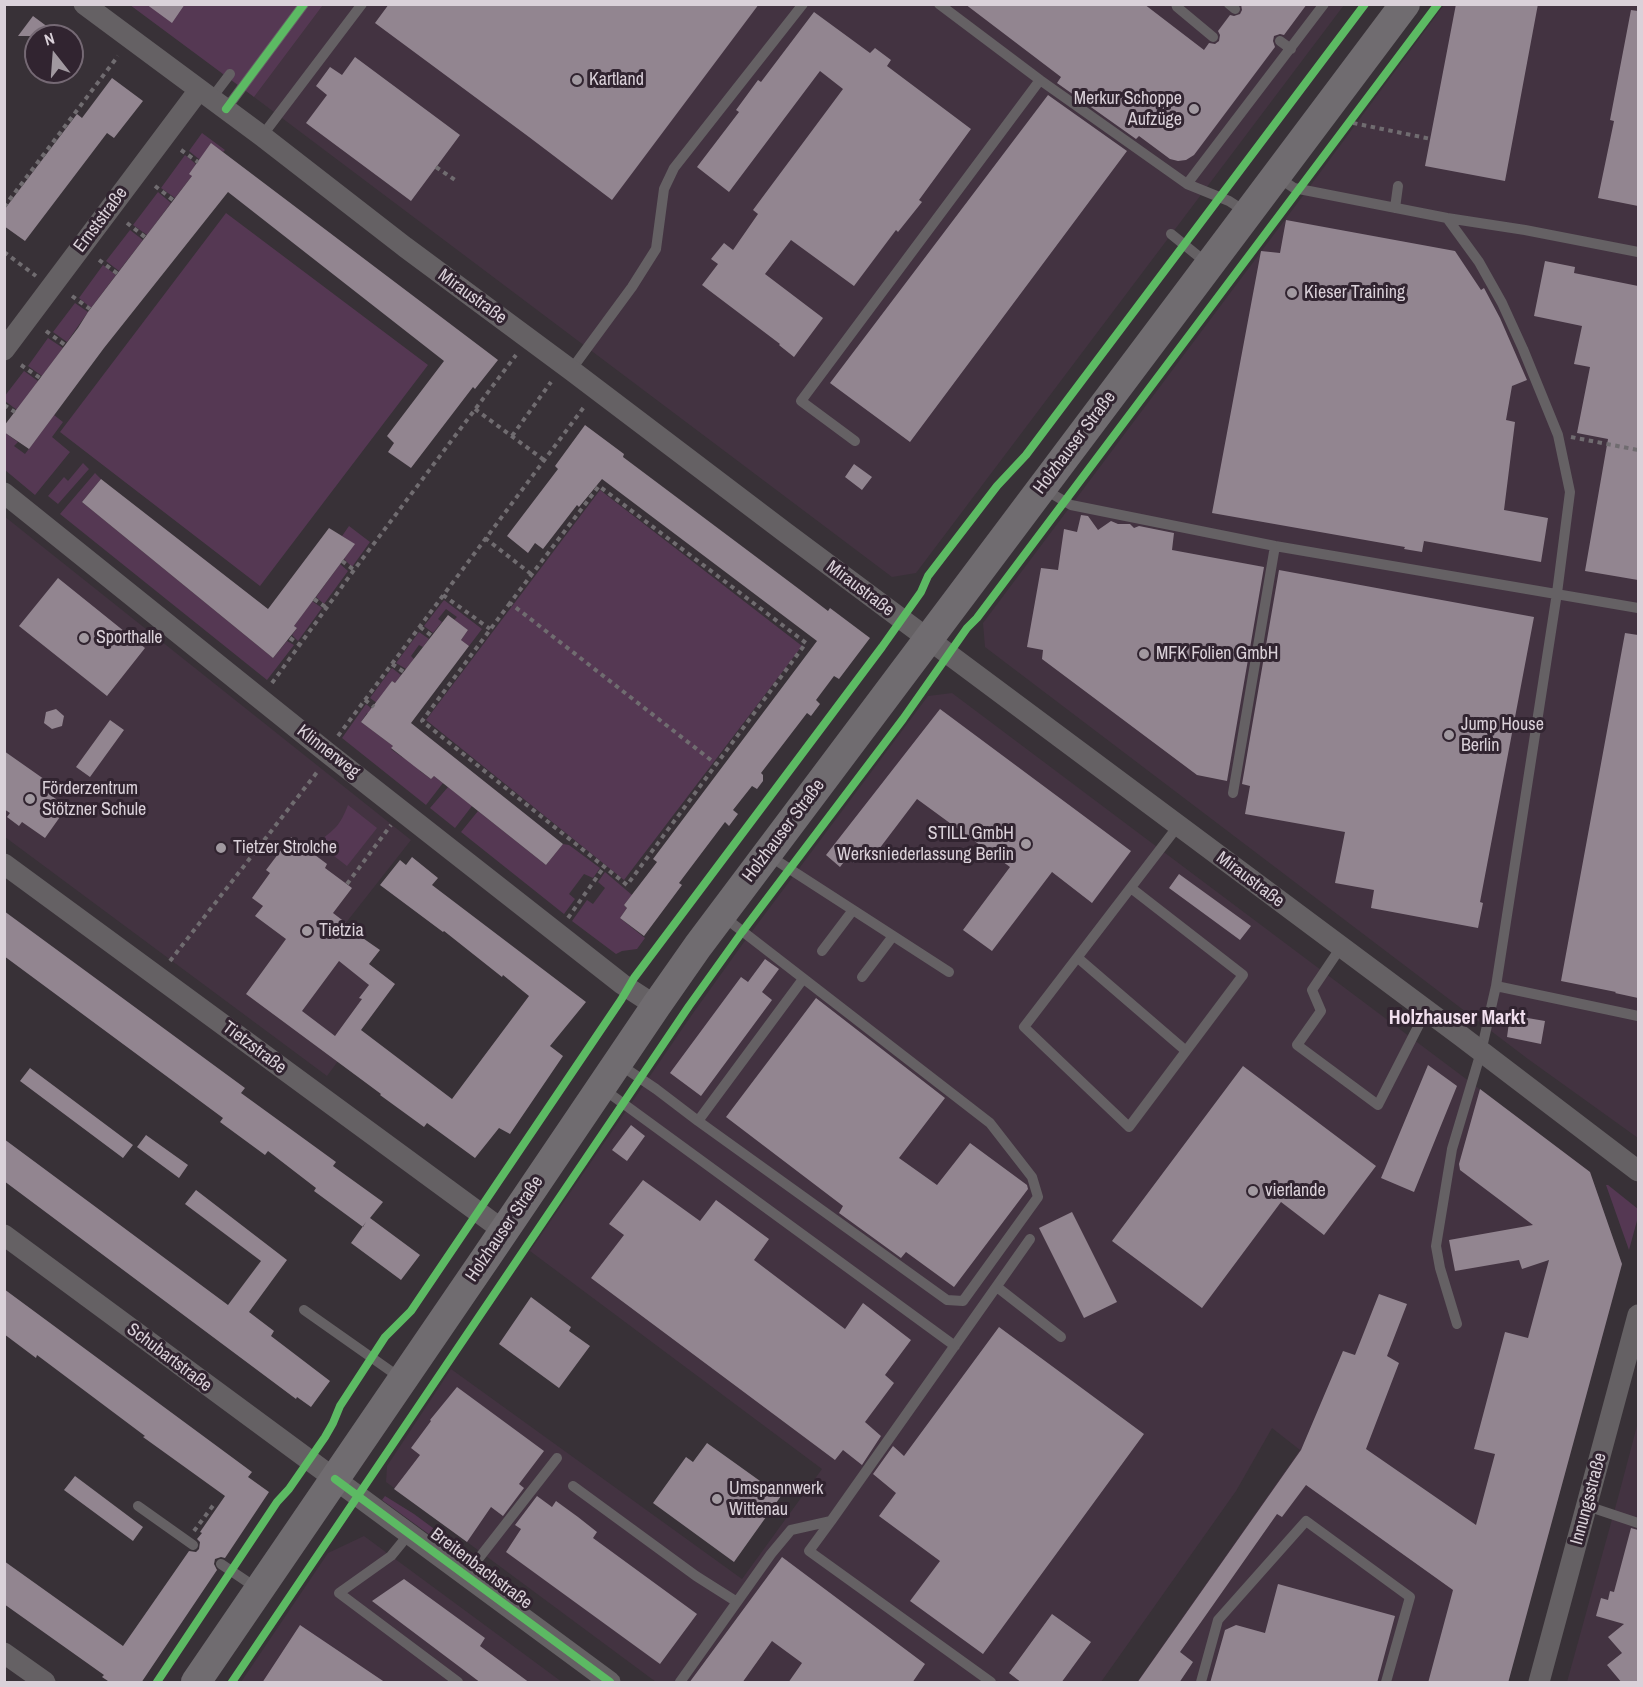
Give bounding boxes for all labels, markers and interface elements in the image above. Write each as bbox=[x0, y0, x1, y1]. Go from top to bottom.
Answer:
north arrow bbox=[24, 24, 84, 84]
text: N bbox=[42, 27, 57, 51]
place label: Kartland bbox=[589, 69, 644, 91]
marker: Kartland bbox=[570, 73, 584, 87]
place label: Merkur Schoppe Aufzüge bbox=[1074, 88, 1182, 130]
marker: Merkur Schoppe Aufzüge bbox=[1187, 102, 1201, 116]
street label: Ernststraße bbox=[69, 183, 133, 257]
street label: Miraustraße bbox=[433, 265, 511, 329]
place label: Kieser Training bbox=[1304, 282, 1405, 304]
marker: Kieser Training bbox=[1285, 286, 1299, 300]
street label: Holzhauser Straße bbox=[1029, 387, 1121, 499]
street label: Miraustraße bbox=[822, 556, 898, 622]
place label: Sporthalle bbox=[96, 627, 162, 649]
marker: Sporthalle bbox=[77, 631, 91, 645]
place label: MFK Folien GmbH bbox=[1156, 643, 1278, 665]
marker: MFK Folien GmbH bbox=[1137, 647, 1151, 661]
place label: Jump House Berlin bbox=[1461, 714, 1544, 756]
street label: Klinnerweg bbox=[292, 721, 364, 783]
marker: Jump House Berlin bbox=[1442, 728, 1456, 742]
street label: Holzhauser Straße bbox=[738, 775, 830, 887]
place label: Förderzentrum Stötzner Schule bbox=[42, 778, 146, 820]
marker: Förderzentrum Stötzner Schule bbox=[23, 792, 37, 806]
place label: STILL GmbH Werksniederlassung Berlin bbox=[837, 823, 1014, 866]
place label: Tietzer Strolche bbox=[233, 837, 337, 859]
marker: STILL GmbH Werksniederlassung Berlin bbox=[1019, 837, 1033, 851]
marker: Tietzer Strolche bbox=[214, 841, 228, 855]
street label: Miraustraße bbox=[1212, 847, 1288, 913]
place label: Tietzia bbox=[319, 920, 364, 942]
marker: Tietzia bbox=[300, 924, 314, 938]
district label: Holzhauser Markt bbox=[1389, 1007, 1525, 1031]
street label: Tietzstraße bbox=[218, 1017, 290, 1079]
street label: Holzhauser Straße bbox=[462, 1172, 548, 1286]
place label: vierlande bbox=[1265, 1180, 1326, 1202]
marker: vierlande bbox=[1246, 1184, 1260, 1198]
street label: Schubartstraße bbox=[122, 1319, 216, 1397]
street label: Innungsstraße bbox=[1566, 1451, 1612, 1547]
place label: Umspannwerk Wittenau bbox=[729, 1478, 823, 1520]
marker: Umspannwerk Wittenau bbox=[710, 1492, 724, 1506]
street label: Breitenbachstraße bbox=[426, 1524, 536, 1614]

